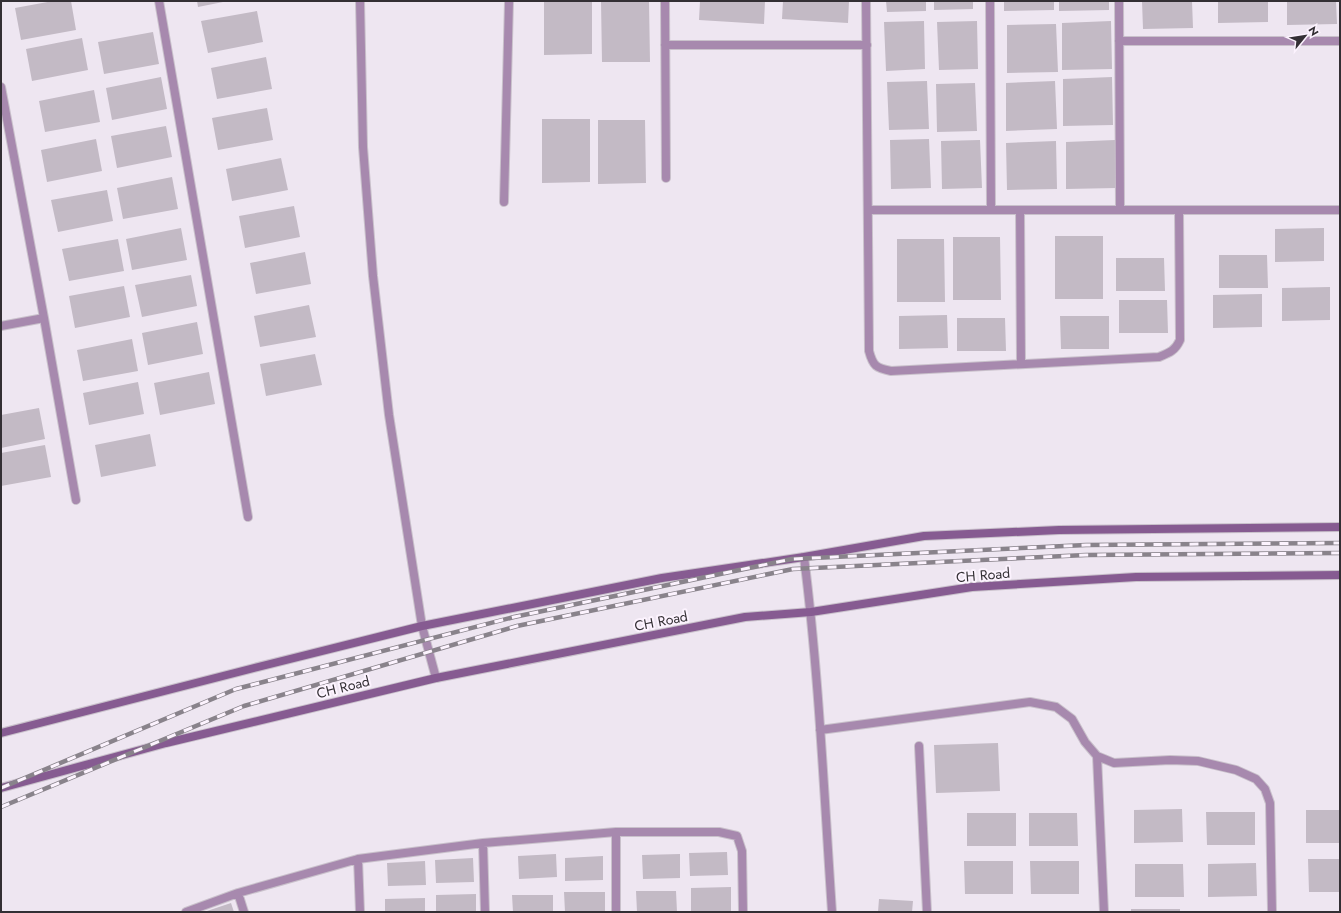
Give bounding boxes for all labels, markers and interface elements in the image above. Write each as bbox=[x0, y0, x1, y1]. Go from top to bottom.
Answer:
north arrow bbox=[1285, 16, 1325, 56]
text: N bbox=[1305, 23, 1323, 39]
street label: CH Road bbox=[955, 563, 1011, 587]
street label: CH Road bbox=[633, 606, 689, 636]
street label: CH Road bbox=[314, 671, 372, 703]

